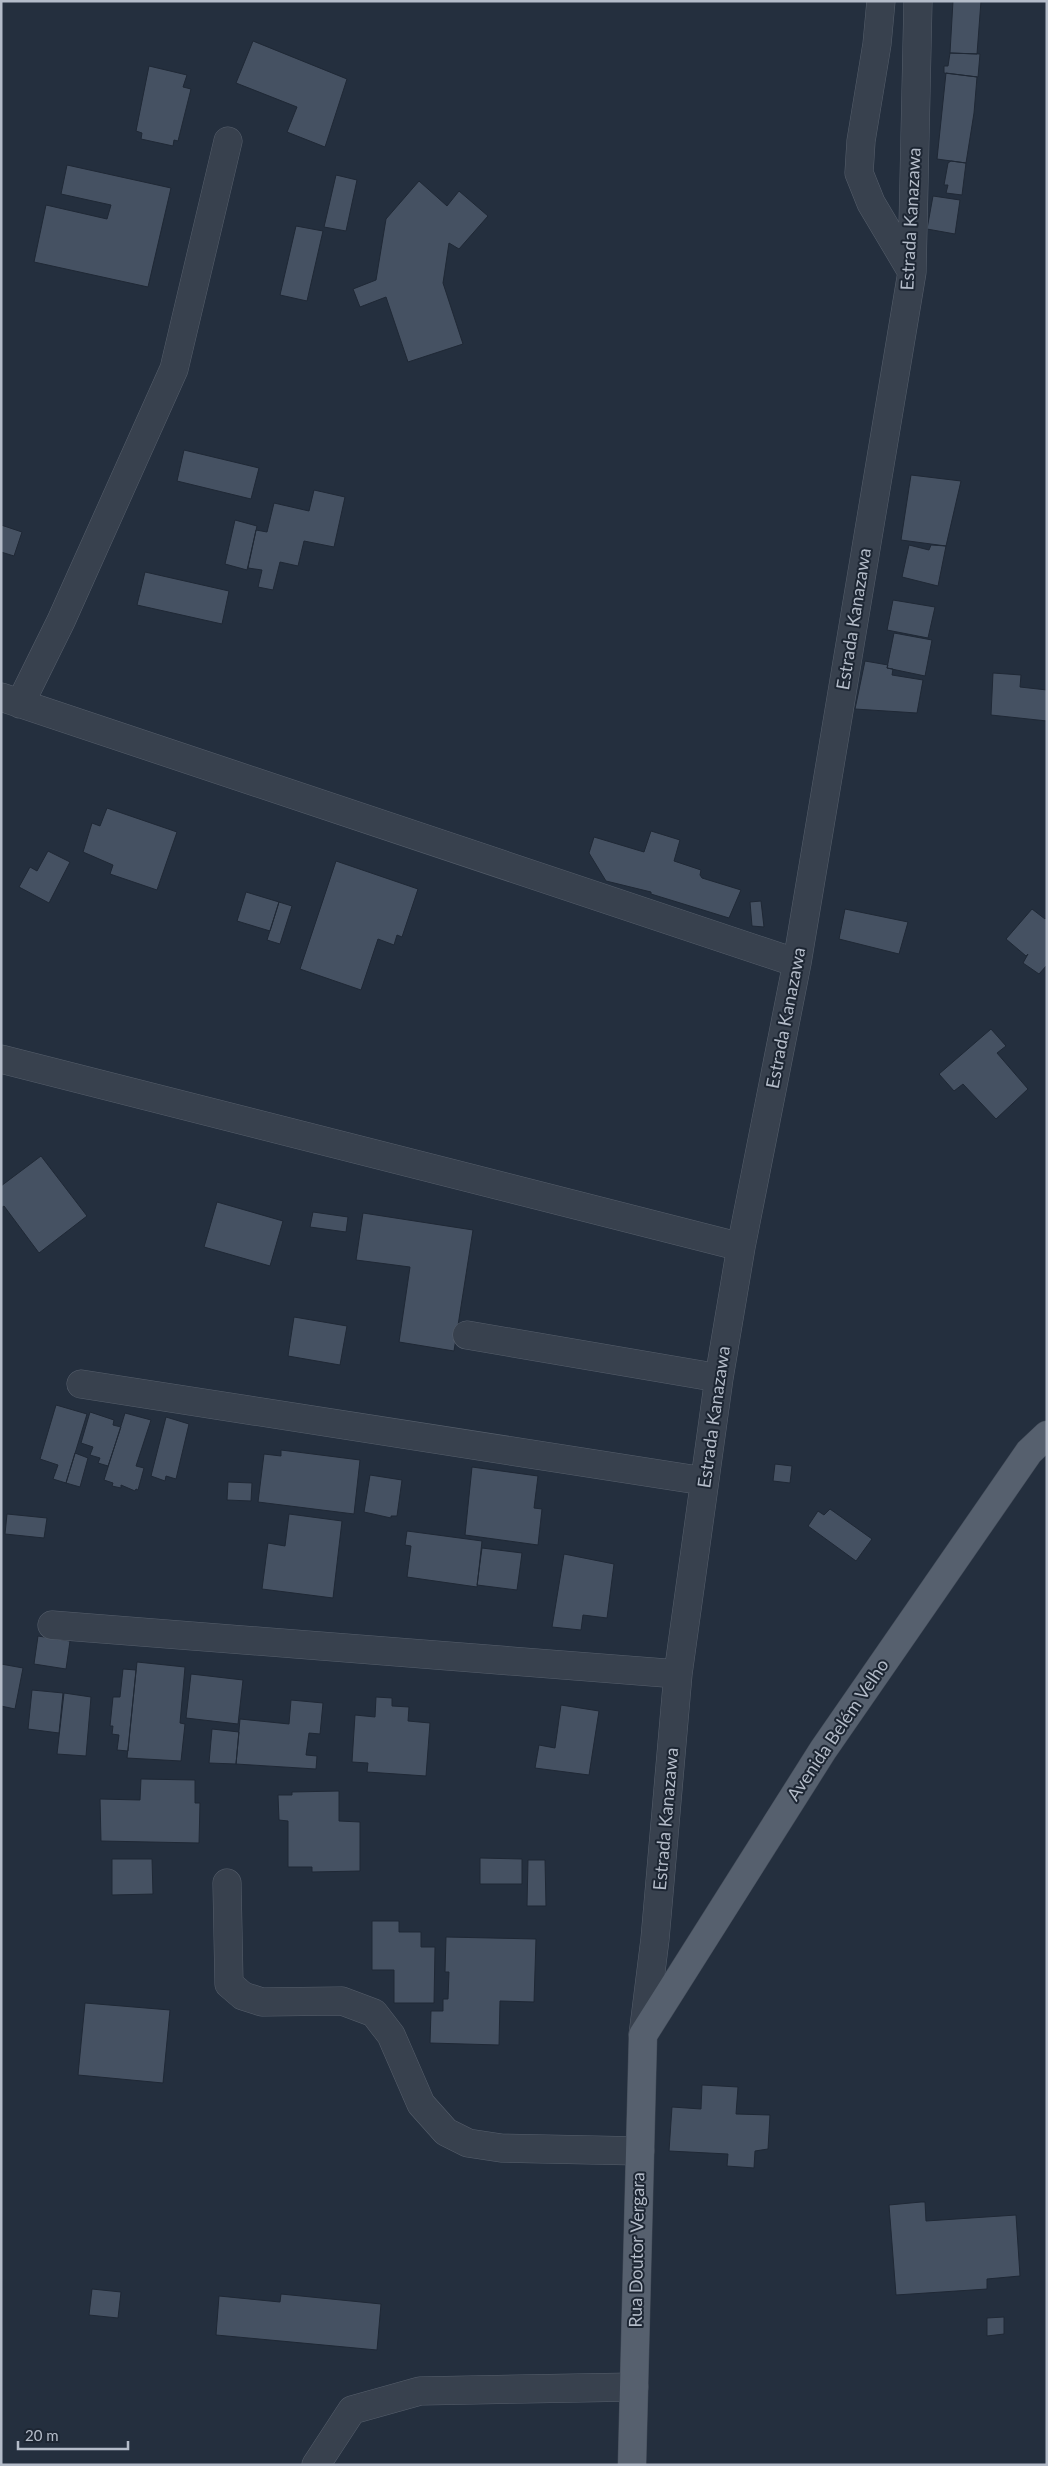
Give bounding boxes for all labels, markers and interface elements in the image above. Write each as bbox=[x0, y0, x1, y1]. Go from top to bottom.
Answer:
street label: Estrada Kanazawa bbox=[895, 147, 925, 291]
street label: Estrada Kanazawa bbox=[831, 546, 875, 691]
street label: Estrada Kanazawa bbox=[761, 945, 809, 1090]
street label: Estrada Kanazawa bbox=[692, 1344, 734, 1489]
street label: Avenida Belém Velho bbox=[782, 1654, 893, 1805]
street label: Estrada Kanazawa bbox=[648, 1747, 682, 1891]
street label: Rua Doutor Vergara bbox=[624, 2172, 648, 2328]
scale bar bbox=[18, 2418, 128, 2450]
text: 20 m bbox=[25, 2426, 59, 2444]

